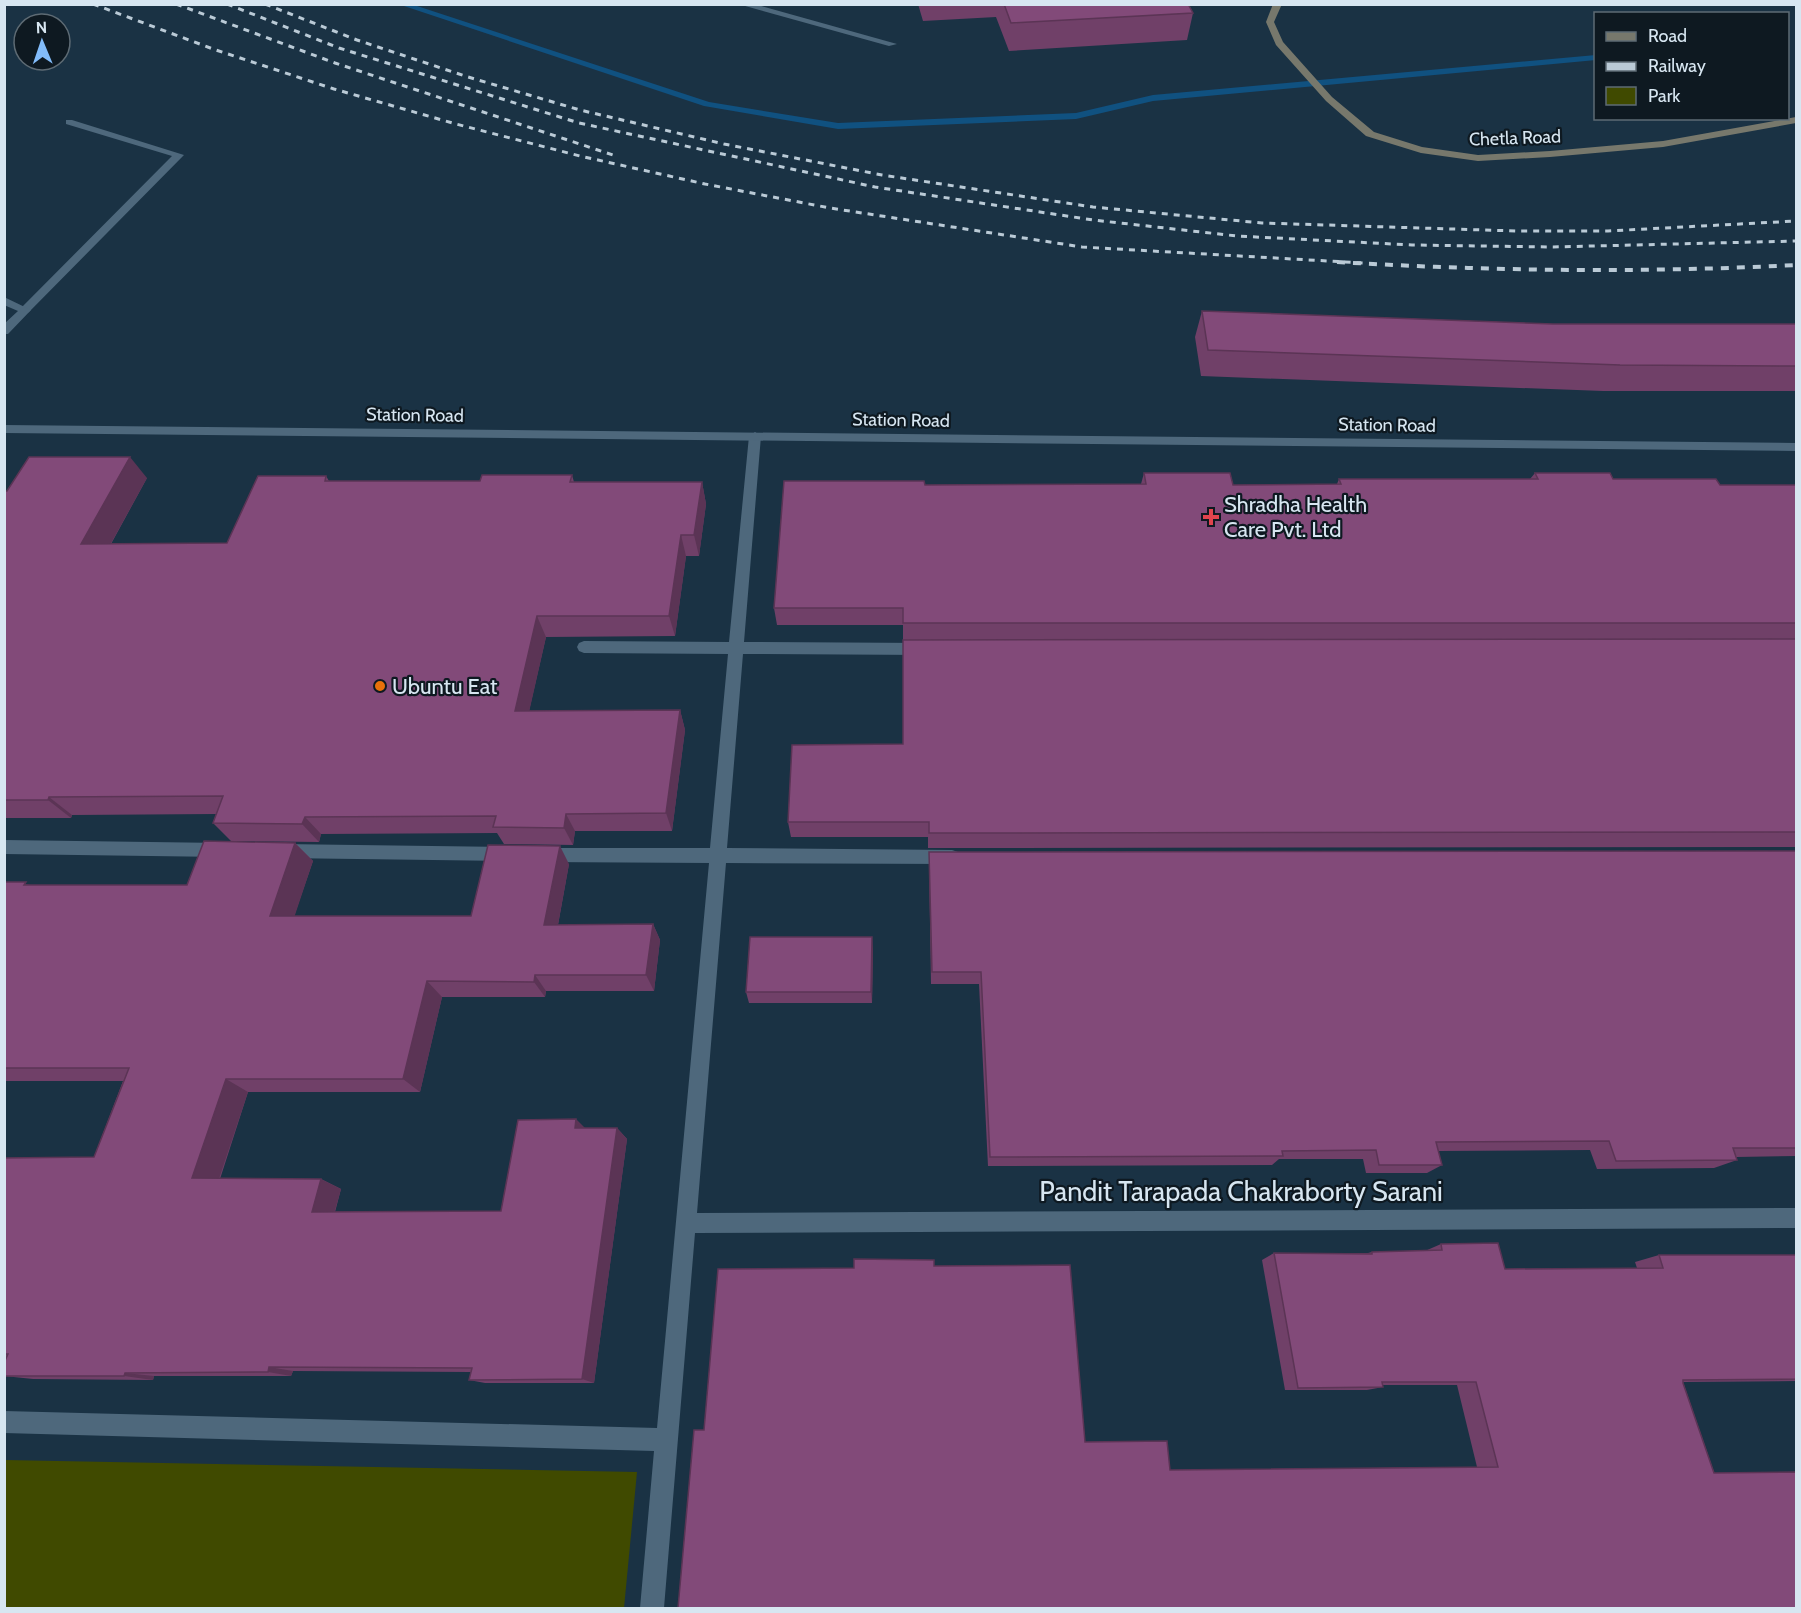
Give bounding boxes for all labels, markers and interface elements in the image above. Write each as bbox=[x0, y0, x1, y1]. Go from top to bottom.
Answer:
north arrow bbox=[12, 12, 72, 72]
legend bbox=[1594, 12, 1789, 120]
text: N bbox=[36, 18, 47, 37]
text: Road bbox=[1648, 25, 1687, 47]
text: Railway bbox=[1648, 55, 1706, 77]
text: Park bbox=[1648, 85, 1681, 107]
street label: Chetla Road bbox=[1469, 125, 1561, 151]
street label: Station Road bbox=[366, 403, 464, 427]
street label: Station Road bbox=[852, 408, 950, 432]
street label: Station Road bbox=[1338, 413, 1436, 437]
place label: Shradha Health Care Pvt. Ltd bbox=[1224, 491, 1367, 543]
marker: Shradha Health Care Pvt. Ltd bbox=[1202, 508, 1220, 526]
place label: Ubuntu Eat bbox=[392, 673, 498, 700]
marker: Ubuntu Eat bbox=[373, 679, 387, 693]
street label: Pandit Tarapada Chakraborty Sarani bbox=[1039, 1175, 1443, 1208]

